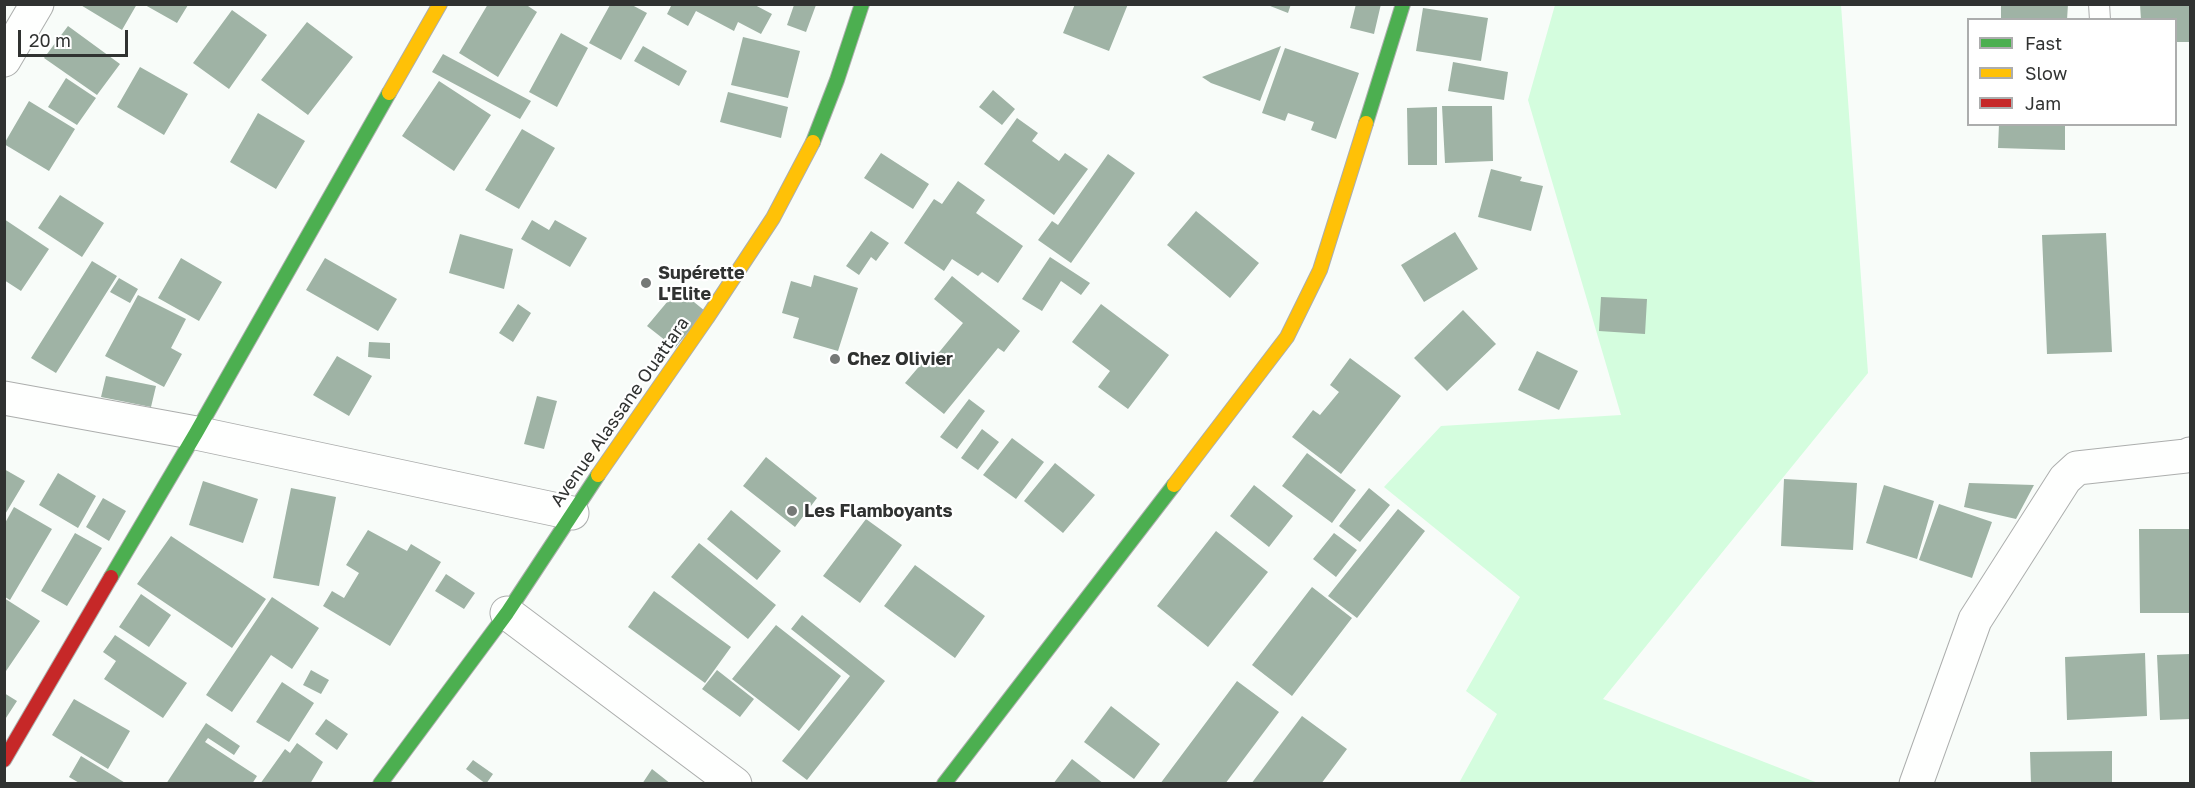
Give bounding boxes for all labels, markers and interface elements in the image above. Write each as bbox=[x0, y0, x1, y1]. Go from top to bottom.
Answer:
scale bar bbox=[21, 18, 130, 56]
legend bbox=[1967, 18, 2177, 126]
text: 20 m bbox=[29, 29, 71, 51]
text: Fast bbox=[2025, 32, 2062, 54]
text: Slow bbox=[2025, 62, 2067, 84]
text: Jam bbox=[2025, 92, 2061, 114]
place label: Supérette L'Elite bbox=[658, 262, 745, 304]
marker: Supérette L'Elite bbox=[639, 276, 653, 290]
street label: Avenue Alassane Ouattara bbox=[546, 313, 694, 511]
place label: Chez Olivier bbox=[847, 348, 953, 370]
marker: Chez Olivier bbox=[828, 352, 842, 366]
place label: Les Flamboyants bbox=[804, 500, 953, 522]
marker: Les Flamboyants bbox=[785, 504, 799, 518]

